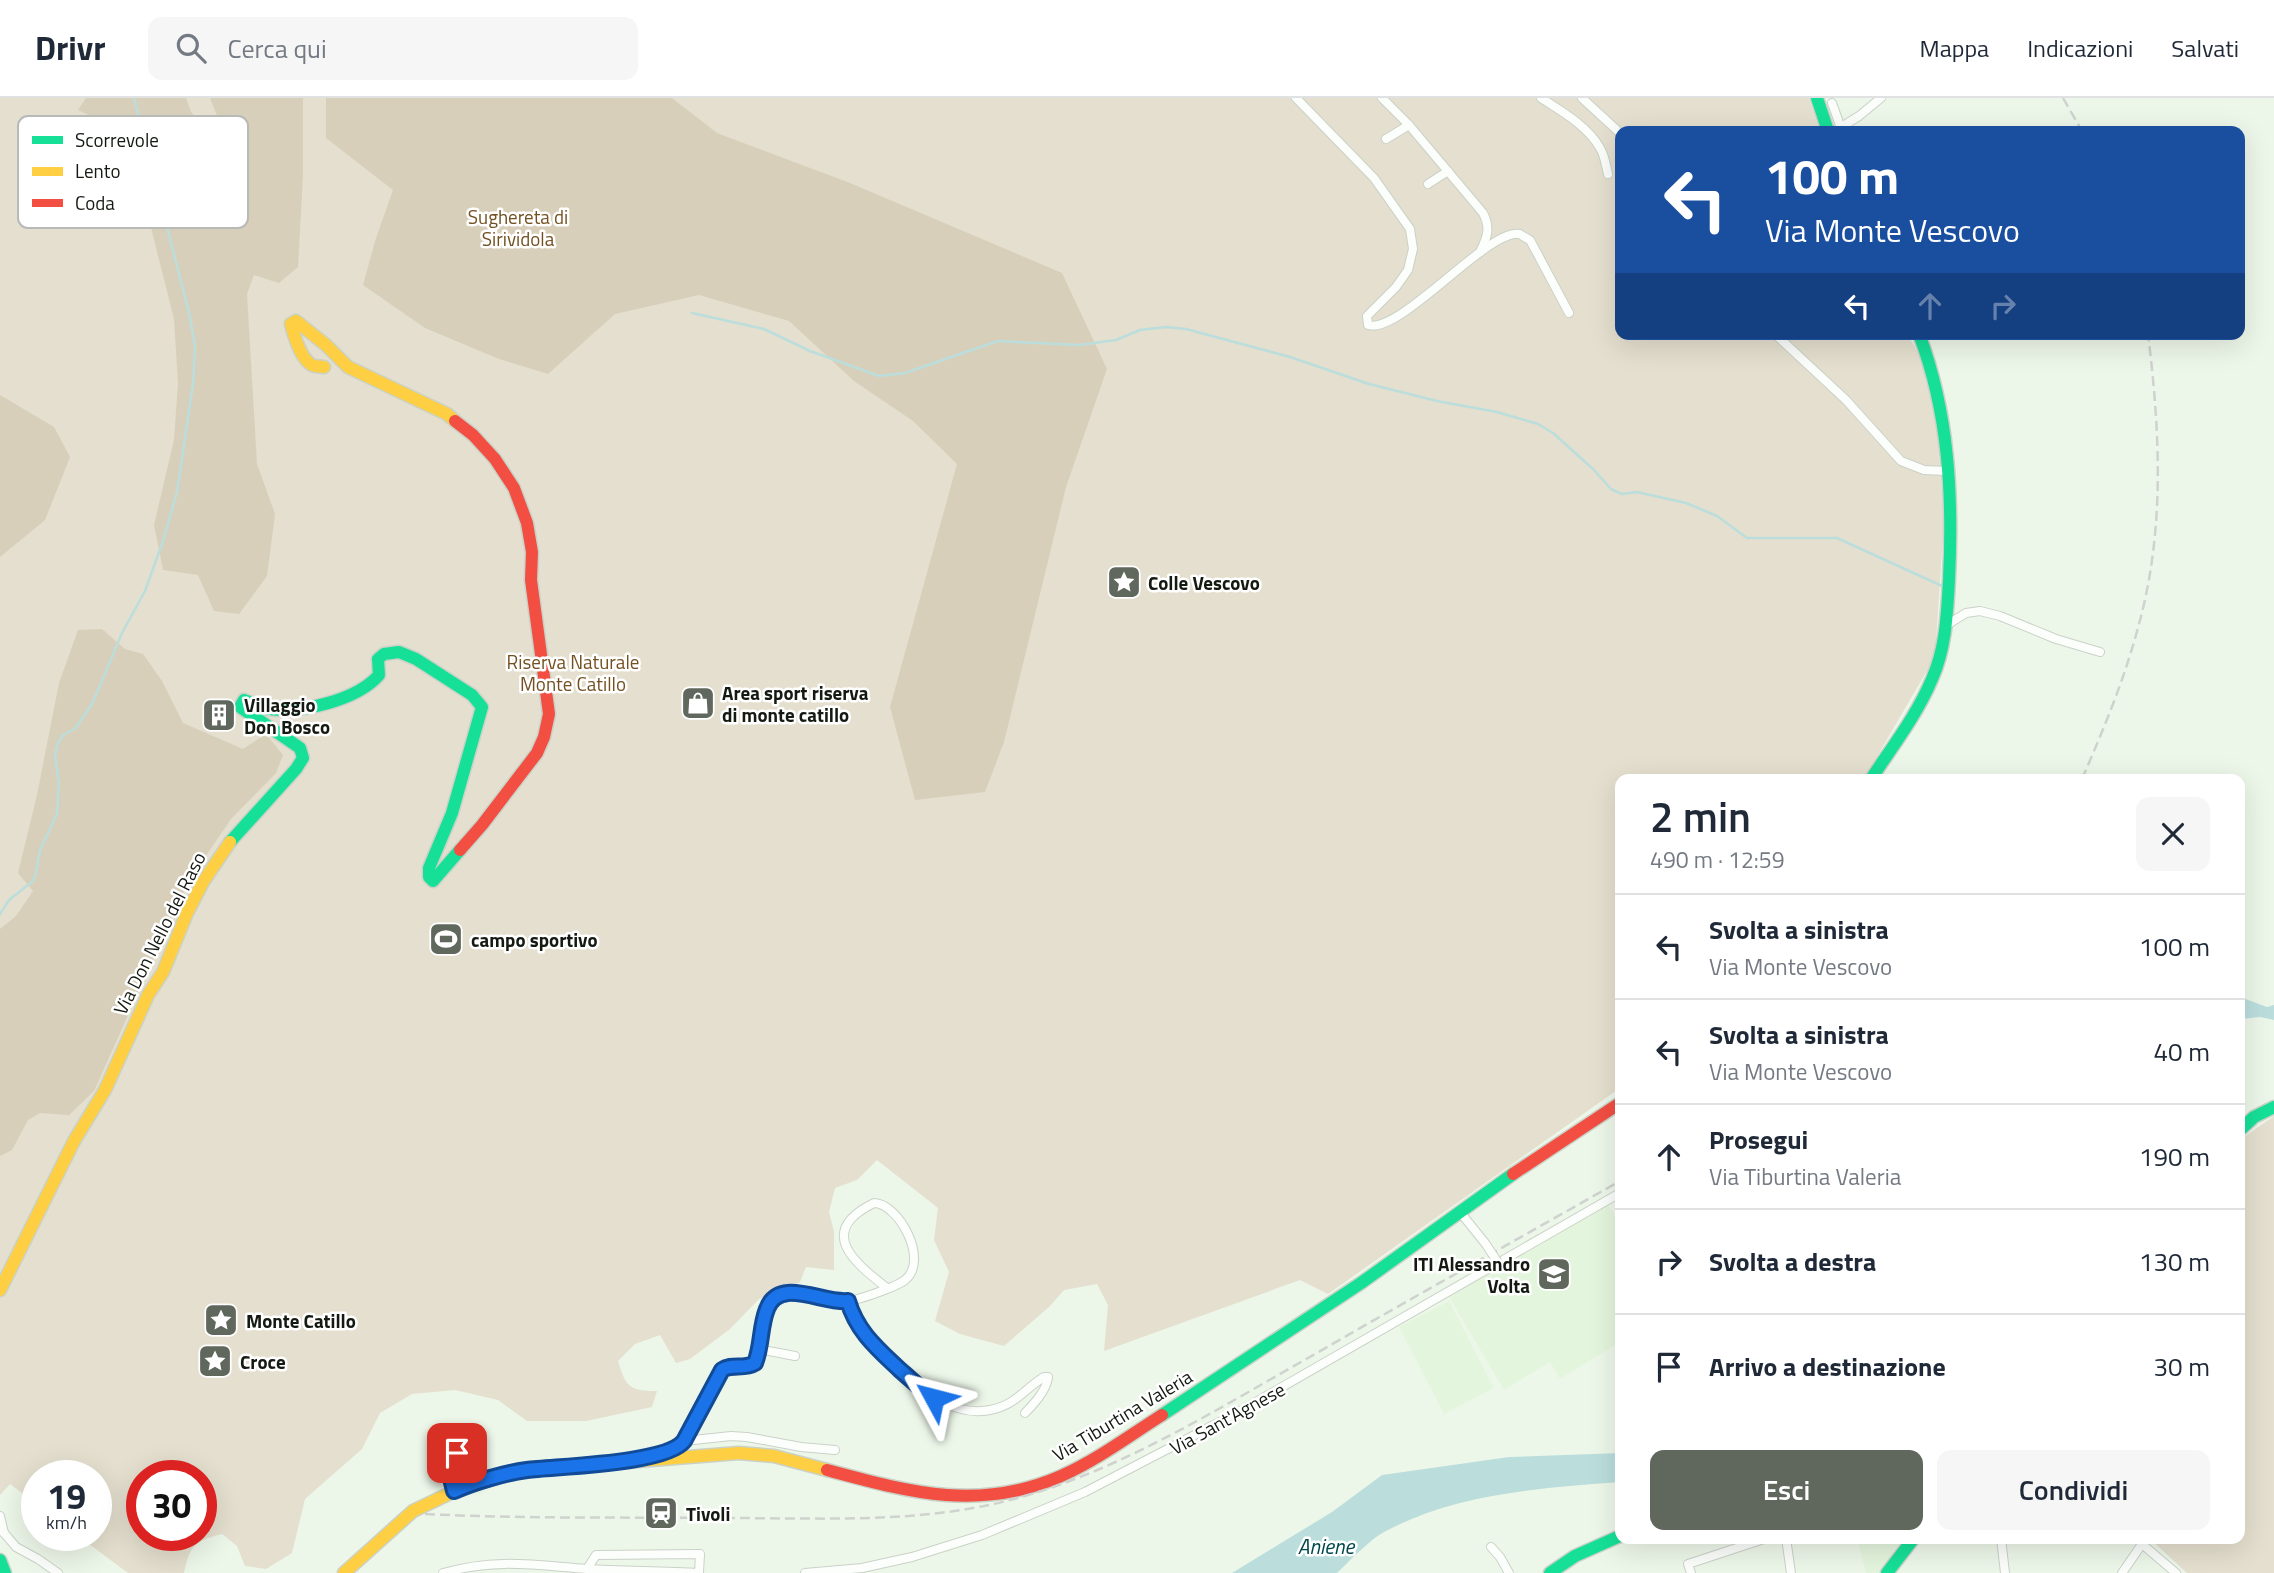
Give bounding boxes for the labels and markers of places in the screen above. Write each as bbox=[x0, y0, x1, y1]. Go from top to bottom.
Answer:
place icon: Colle Vescovo bbox=[1105, 563, 1143, 601]
place label: Colle Vescovo bbox=[1148, 568, 1260, 597]
place label: Area sport riserva di monte catillo bbox=[722, 678, 869, 729]
shop icon: Area sport riserva di monte catillo bbox=[679, 684, 717, 722]
place label: Villaggio Don Bosco bbox=[244, 690, 330, 741]
building icon: Villaggio Don Bosco bbox=[200, 696, 238, 734]
sports icon: campo sportivo bbox=[427, 920, 465, 958]
place label: campo sportivo bbox=[471, 925, 597, 954]
place label: ITI Alessandro Volta bbox=[1413, 1249, 1530, 1300]
school or university icon: ITI Alessandro Volta bbox=[1535, 1255, 1573, 1293]
place icon: Monte Catillo bbox=[202, 1301, 240, 1339]
place label: Monte Catillo bbox=[246, 1306, 356, 1335]
place icon: Croce bbox=[196, 1342, 234, 1380]
place label: Croce bbox=[240, 1347, 286, 1376]
pin bbox=[427, 1423, 487, 1483]
station icon: Tivoli bbox=[642, 1494, 680, 1532]
place label: Tivoli bbox=[686, 1499, 730, 1528]

